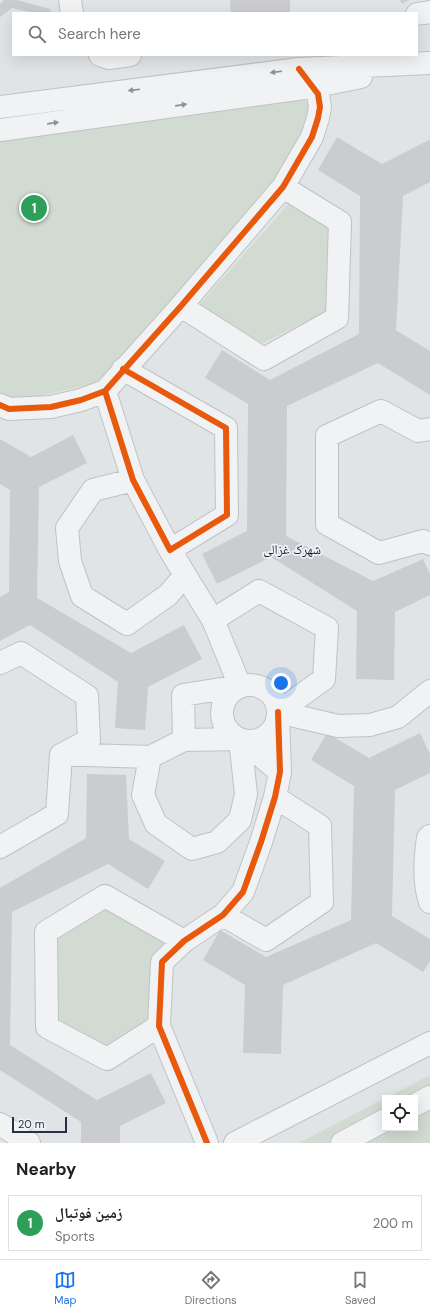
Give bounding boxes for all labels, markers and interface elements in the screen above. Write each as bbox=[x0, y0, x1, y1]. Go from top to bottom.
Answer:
search box bbox=[12, 12, 418, 56]
icon: search bbox=[26, 23, 48, 45]
text: Search here bbox=[58, 24, 141, 44]
one-way arrow bbox=[270, 69, 282, 75]
one-way arrow bbox=[128, 87, 140, 93]
one-way arrow bbox=[175, 102, 187, 108]
one-way arrow bbox=[46, 120, 59, 126]
pin: 1 bbox=[21, 193, 47, 223]
district label: شهرک غزالی bbox=[263, 541, 321, 558]
your location bbox=[271, 673, 291, 693]
map controls bbox=[382, 1095, 418, 1131]
button: locate bbox=[382, 1095, 418, 1131]
scale bar bbox=[12, 1115, 67, 1134]
text: 20 m bbox=[18, 1117, 44, 1131]
text: Nearby bbox=[16, 1158, 76, 1180]
text: زمین فوتبال bbox=[55, 1203, 122, 1223]
text: 1 bbox=[28, 1215, 32, 1232]
text: 200 m bbox=[373, 1215, 413, 1232]
text: Sports bbox=[55, 1228, 95, 1245]
tab: Map bbox=[54, 1269, 76, 1307]
tab: Directions bbox=[185, 1269, 237, 1307]
tab: Saved bbox=[345, 1269, 376, 1307]

